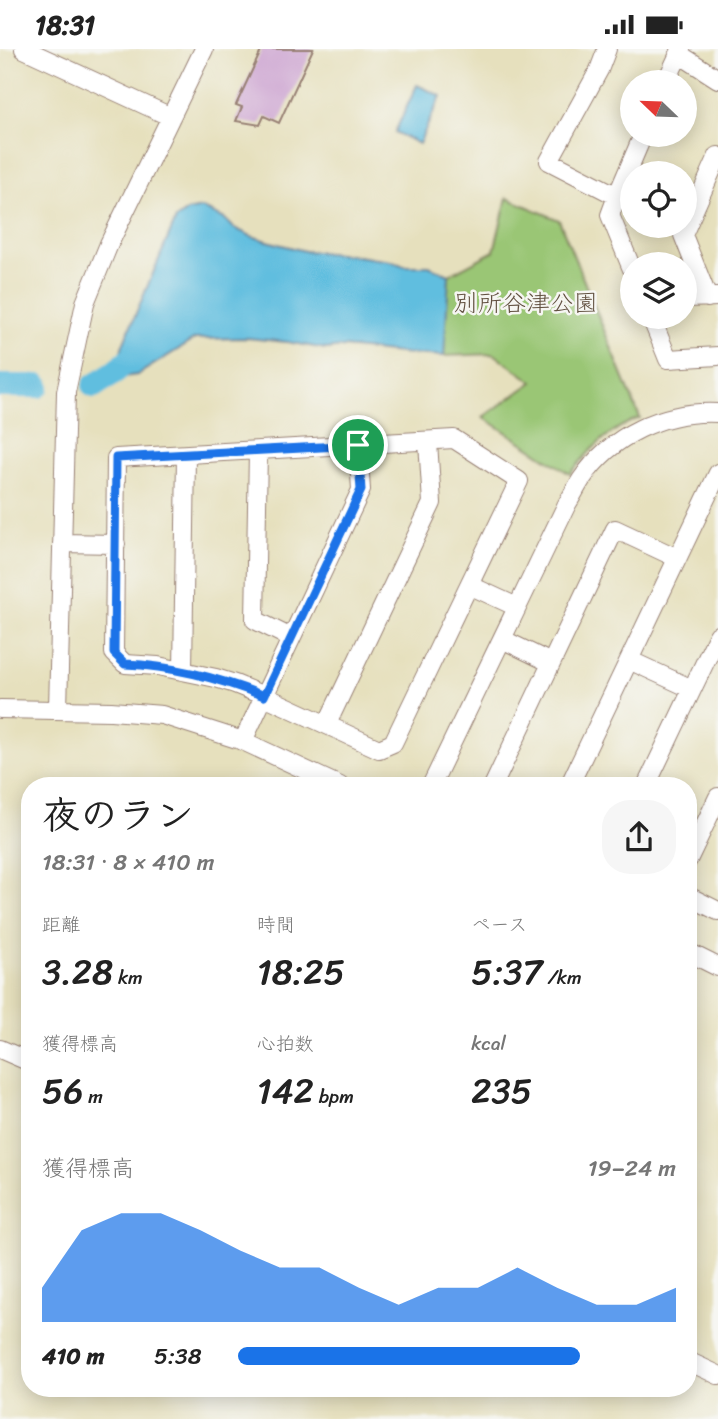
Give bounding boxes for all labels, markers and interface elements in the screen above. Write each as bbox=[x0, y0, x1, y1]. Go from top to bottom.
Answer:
text: 18:31 bbox=[35, 2, 95, 48]
north arrow bbox=[620, 70, 696, 147]
map controls bbox=[620, 70, 697, 329]
button: locate bbox=[620, 161, 697, 238]
button: layers bbox=[620, 252, 697, 329]
park label: 別所谷津公園 bbox=[454, 282, 598, 324]
pin bbox=[328, 415, 388, 475]
icon: arrive bbox=[339, 426, 377, 464]
text: 夜のラン bbox=[42, 782, 194, 849]
button: share bbox=[602, 800, 676, 874]
text: 18:31 · 8 × 410 m bbox=[42, 842, 214, 883]
text: 距離 bbox=[42, 908, 80, 941]
text: 時間 bbox=[257, 908, 295, 941]
text: ペース bbox=[471, 908, 527, 941]
text: 3.28 bbox=[42, 941, 113, 1003]
text: 18:25 bbox=[257, 941, 345, 1003]
text: 5:37 bbox=[471, 941, 542, 1003]
text: km bbox=[113, 961, 143, 994]
text: /km bbox=[542, 961, 582, 994]
text: 獲得標高 bbox=[42, 1027, 118, 1060]
text: 心拍数 bbox=[257, 1027, 314, 1060]
text: kcal bbox=[471, 1027, 506, 1060]
text: 56 bbox=[42, 1060, 83, 1122]
text: 142 bbox=[257, 1060, 314, 1122]
text: 235 bbox=[471, 1060, 532, 1122]
text: m bbox=[83, 1080, 103, 1113]
text: bpm bbox=[314, 1080, 354, 1113]
text: 獲得標高 bbox=[42, 1148, 134, 1189]
text: 19–24 m bbox=[588, 1148, 676, 1189]
text: 410 m bbox=[42, 1336, 104, 1377]
text: 5:38 bbox=[154, 1336, 202, 1377]

